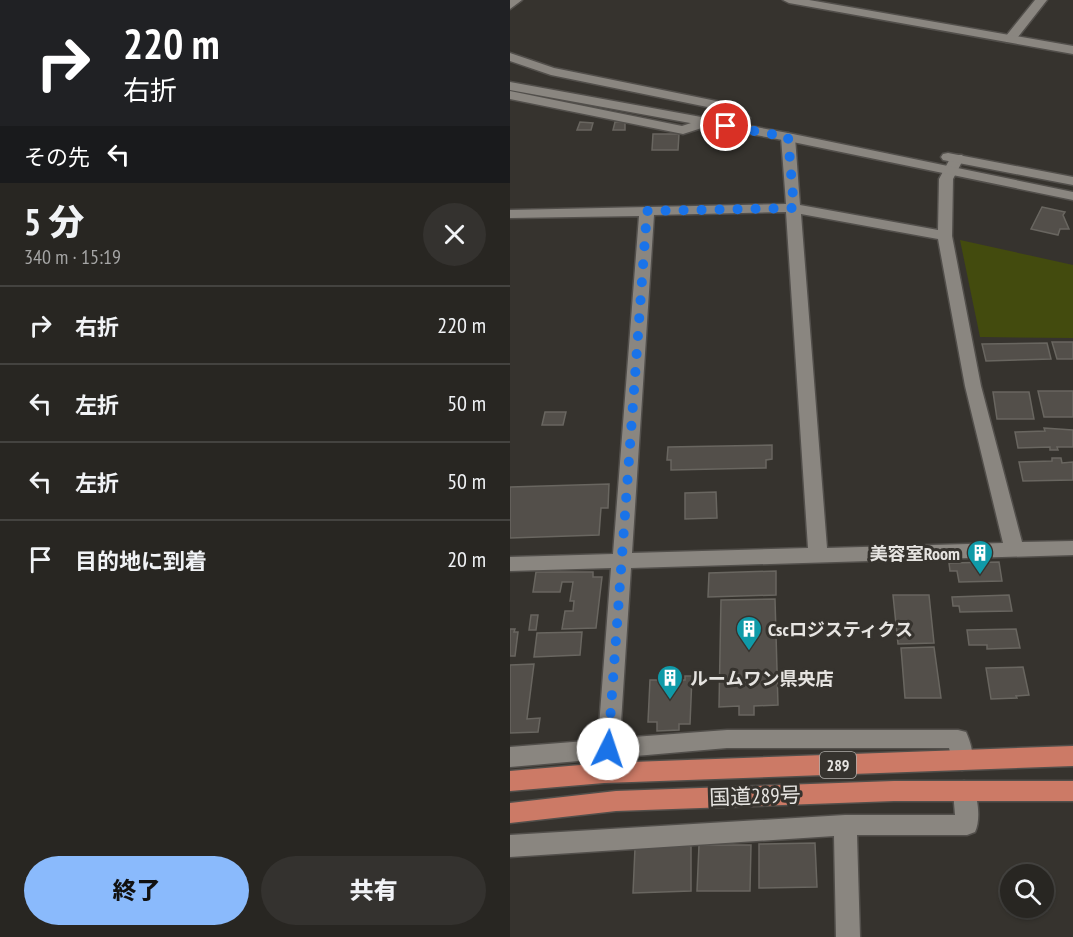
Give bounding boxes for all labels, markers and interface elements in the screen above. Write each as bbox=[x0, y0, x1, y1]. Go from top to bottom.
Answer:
text: 220 m bbox=[123, 16, 220, 71]
icon: right bbox=[24, 24, 102, 102]
text: 右折 bbox=[123, 73, 177, 107]
pin bbox=[700, 100, 751, 151]
icon: arrive bbox=[709, 109, 742, 142]
icon: left bbox=[102, 138, 135, 171]
text: その先 bbox=[24, 143, 90, 171]
text: 5 分 bbox=[24, 198, 85, 245]
button: close bbox=[423, 203, 486, 266]
text: 340 m · 15:19 bbox=[24, 244, 121, 270]
icon: right bbox=[24, 309, 57, 342]
text: 220 m bbox=[437, 311, 486, 339]
text: 右折 bbox=[75, 313, 119, 341]
icon: left bbox=[24, 387, 57, 420]
text: 50 m bbox=[447, 389, 486, 417]
text: 左折 bbox=[75, 391, 119, 419]
icon: left bbox=[24, 465, 57, 498]
text: 50 m bbox=[447, 467, 486, 495]
text: 左折 bbox=[75, 469, 119, 497]
building icon: 美容室Room bbox=[965, 538, 995, 576]
place label: 美容室Room bbox=[870, 542, 960, 565]
icon: arrive bbox=[24, 543, 57, 576]
text: 20 m bbox=[447, 545, 486, 573]
text: 目的地に到着 bbox=[75, 547, 207, 575]
building icon: Cscロジスティクス bbox=[734, 614, 764, 652]
place label: Cscロジスティクス bbox=[768, 618, 913, 641]
building icon: ルームワン県央店 bbox=[655, 663, 685, 701]
place label: ルームワン県央店 bbox=[690, 667, 833, 690]
position arrow bbox=[576, 717, 640, 781]
road number: 289 bbox=[820, 752, 856, 778]
street label: 国道289号 bbox=[709, 781, 801, 811]
button: 終了 bbox=[24, 856, 249, 925]
button: 共有 bbox=[261, 856, 486, 925]
map controls bbox=[1000, 864, 1054, 918]
button: search bbox=[1000, 864, 1054, 918]

